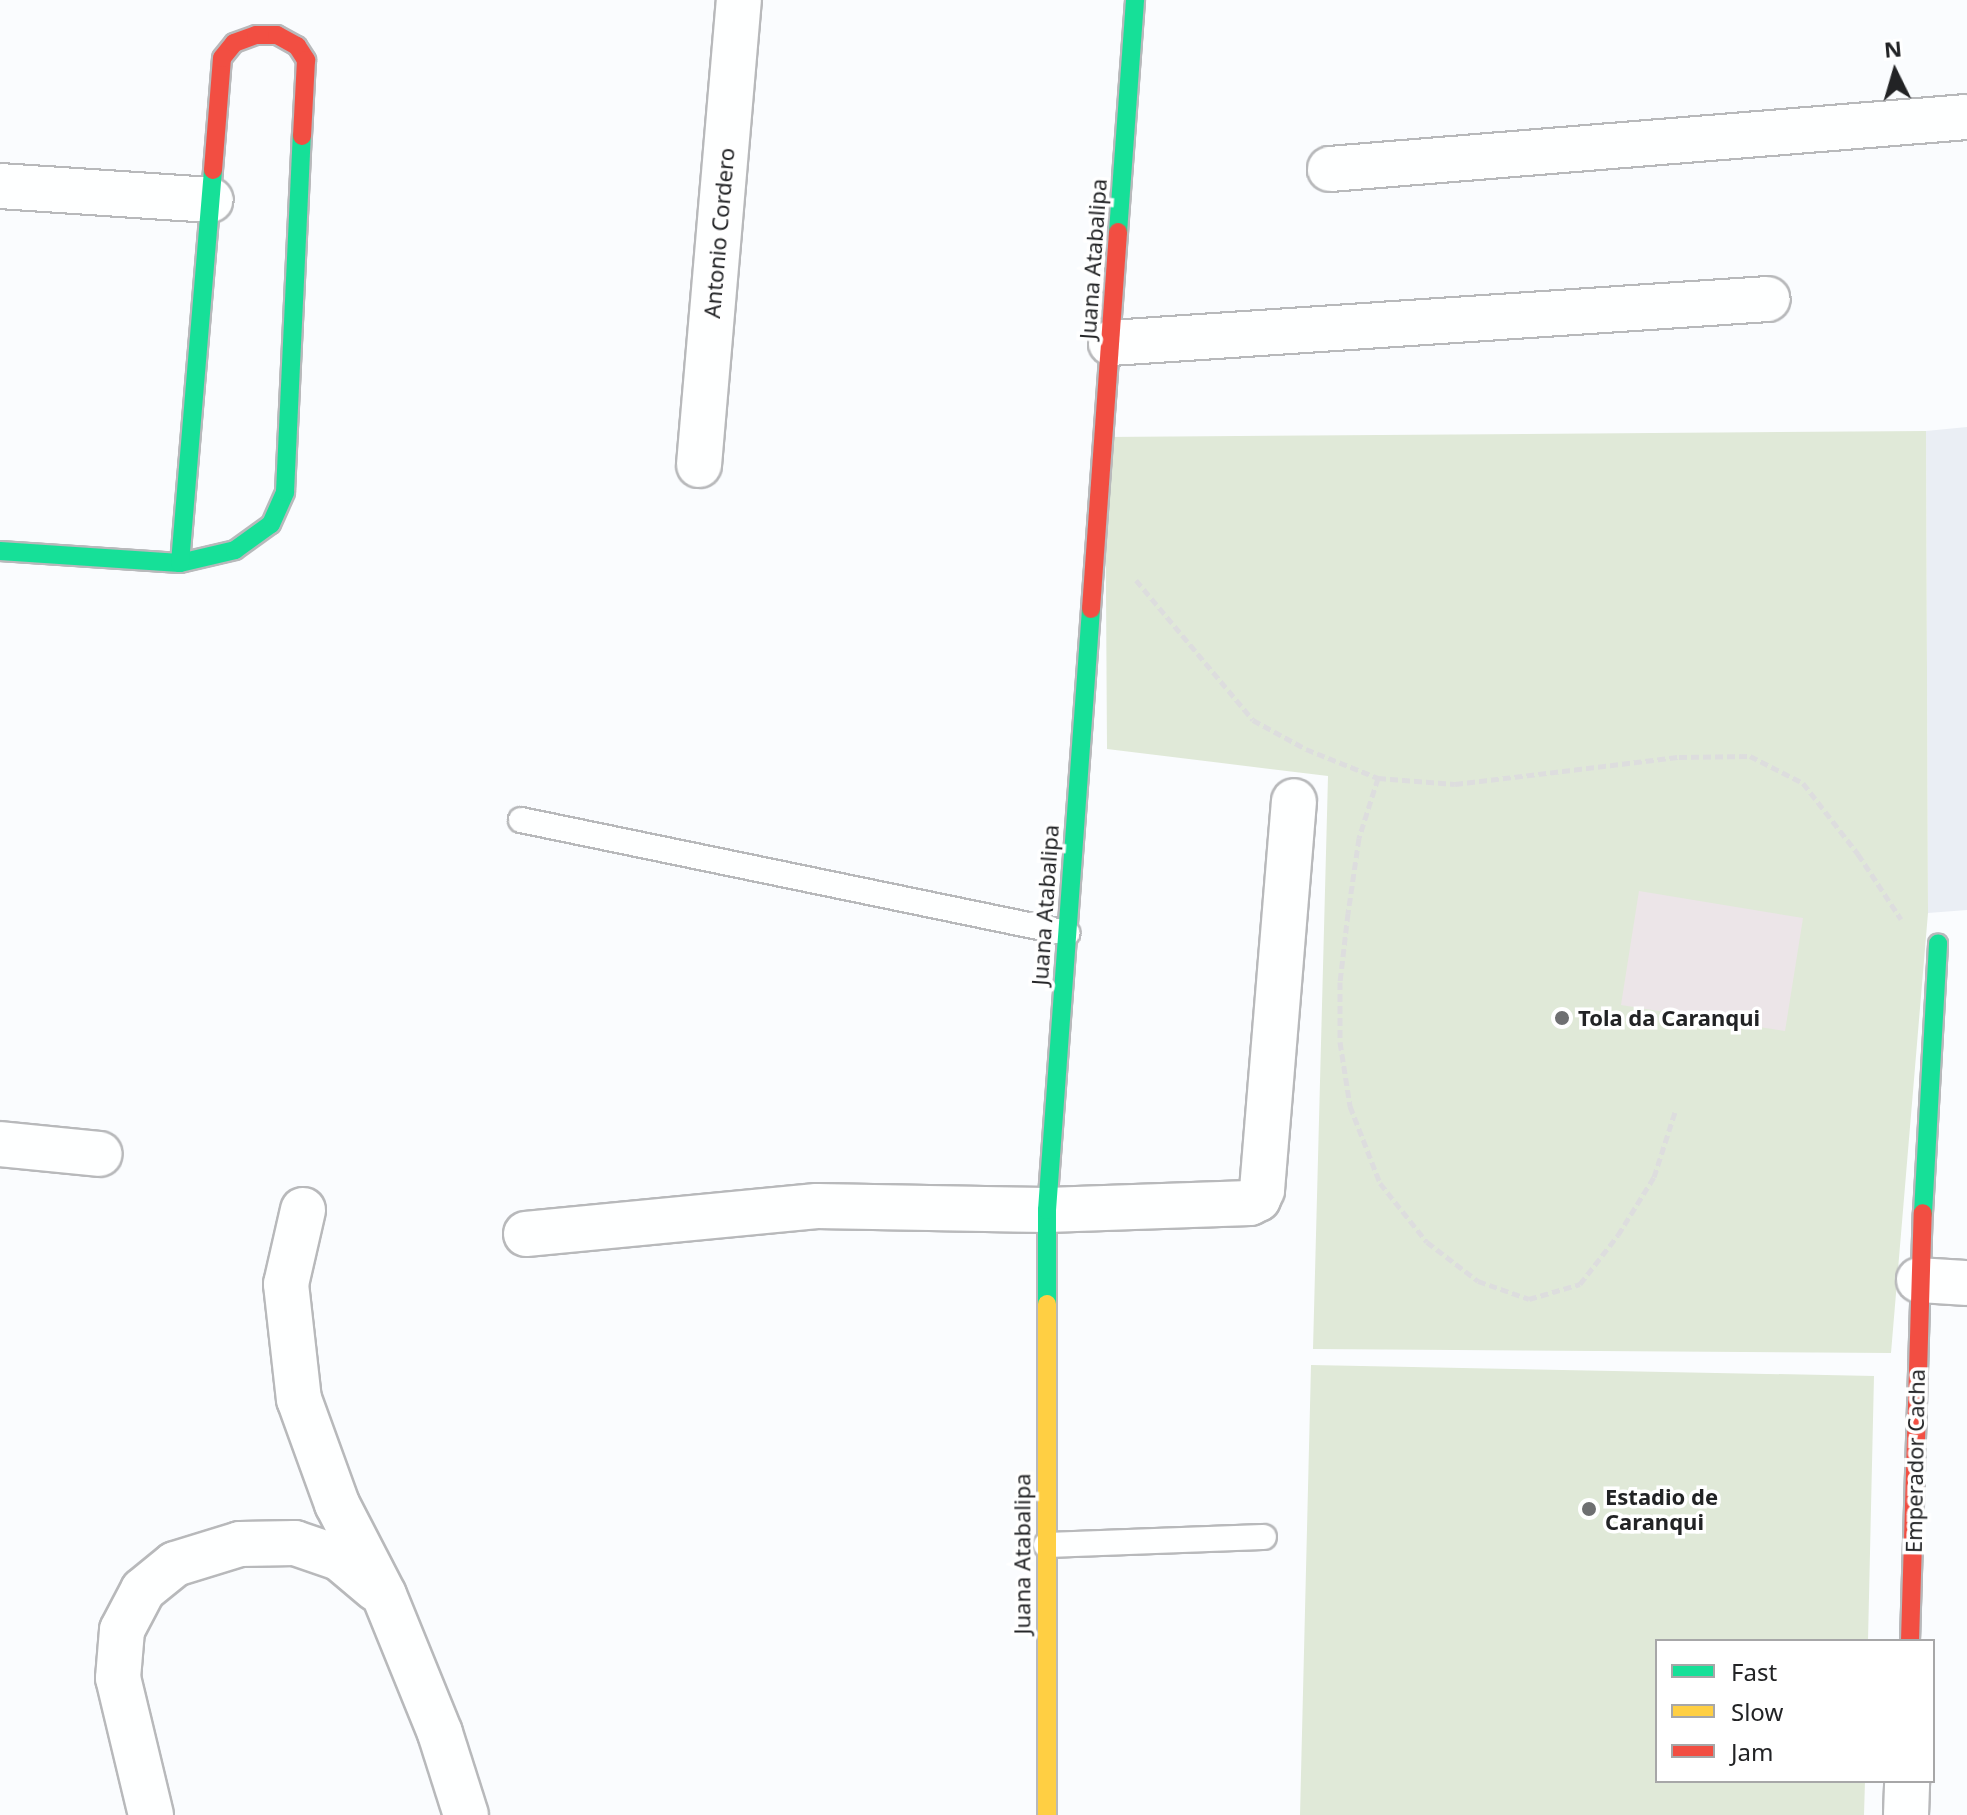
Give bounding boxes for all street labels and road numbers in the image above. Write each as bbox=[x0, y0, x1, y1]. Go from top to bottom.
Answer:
street label: Antonio Cordero bbox=[698, 147, 740, 319]
street label: Juana Atabalipa bbox=[1074, 178, 1112, 340]
street label: Juana Atabalipa bbox=[1026, 824, 1064, 986]
street label: Emperador Cacha bbox=[1900, 1369, 1930, 1553]
street label: Juana Atabalipa bbox=[1009, 1473, 1035, 1635]

